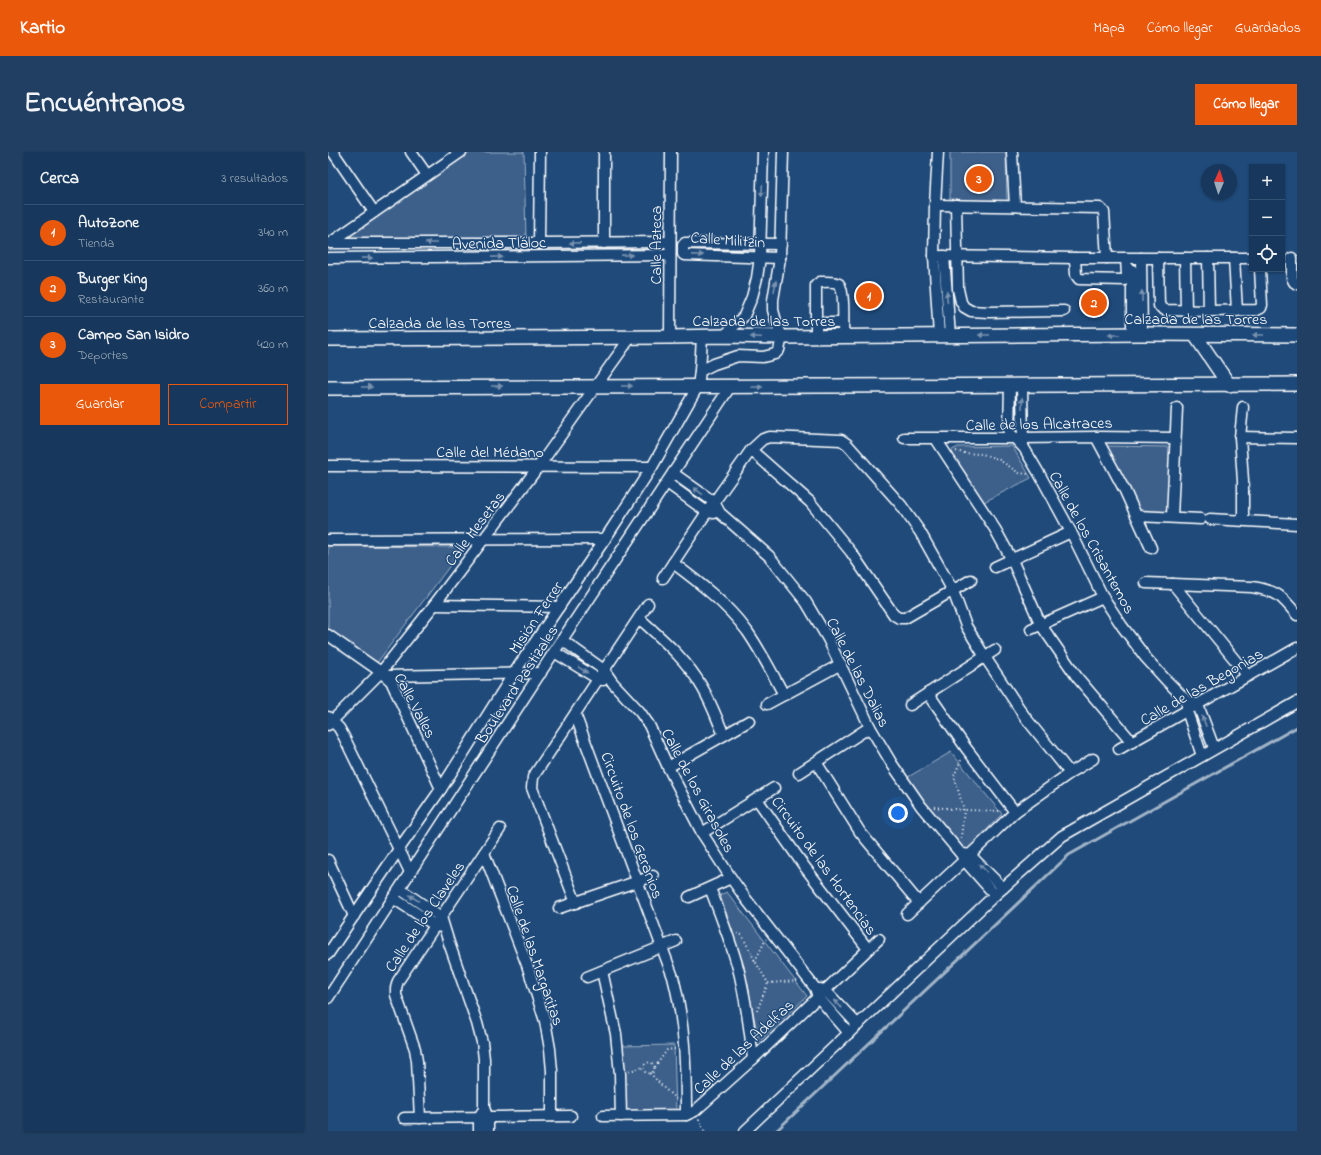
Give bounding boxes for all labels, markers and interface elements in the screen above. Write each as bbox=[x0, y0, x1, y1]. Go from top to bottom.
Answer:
text: Kartio bbox=[20, 15, 65, 42]
text: Mapa bbox=[1094, 18, 1125, 39]
text: Cómo llegar bbox=[1147, 18, 1213, 39]
text: Guardados bbox=[1235, 18, 1301, 39]
text: Encuéntranos bbox=[24, 84, 185, 125]
button: Cómo llegar bbox=[1195, 84, 1297, 125]
pin: 3 bbox=[966, 164, 992, 194]
north arrow bbox=[1201, 164, 1237, 200]
map controls bbox=[1249, 164, 1285, 272]
button: + bbox=[1249, 164, 1285, 200]
text: Cerca bbox=[40, 166, 79, 191]
text: 3 resultados bbox=[221, 169, 288, 188]
one-way arrow bbox=[758, 185, 765, 197]
button: − bbox=[1249, 200, 1285, 236]
street label: Calle Azteca bbox=[645, 206, 669, 284]
text: AutoZone bbox=[78, 212, 139, 234]
text: 1 bbox=[51, 223, 55, 242]
text: 340 m bbox=[258, 223, 288, 242]
street label: Calle Militzin bbox=[690, 226, 766, 256]
street label: Avenida Tláloc bbox=[452, 231, 547, 257]
text: Tienda bbox=[78, 234, 114, 253]
button: locate bbox=[1249, 236, 1285, 272]
one-way arrow bbox=[424, 240, 437, 246]
one-way arrow bbox=[568, 240, 581, 246]
one-way arrow bbox=[621, 252, 634, 258]
one-way arrow bbox=[692, 252, 704, 259]
one-way arrow bbox=[491, 254, 504, 260]
one-way arrow bbox=[361, 255, 374, 261]
text: Burger King bbox=[78, 268, 147, 290]
text: 2 bbox=[50, 279, 56, 298]
text: 360 m bbox=[258, 279, 288, 298]
one-way arrow bbox=[772, 280, 778, 292]
pin: 1 bbox=[856, 281, 882, 311]
pin: 2 bbox=[1081, 288, 1107, 318]
one-way arrow bbox=[1139, 289, 1145, 302]
text: Restaurante bbox=[78, 290, 144, 309]
one-way arrow bbox=[944, 291, 951, 303]
street label: Calzada de las Torres bbox=[1125, 308, 1267, 332]
street label: Calzada de las Torres bbox=[693, 310, 835, 334]
street label: Calzada de las Torres bbox=[369, 312, 511, 336]
text: Campo San Isidro bbox=[78, 324, 189, 346]
one-way arrow bbox=[977, 332, 990, 338]
one-way arrow bbox=[1107, 332, 1120, 338]
one-way arrow bbox=[1251, 332, 1264, 338]
one-way arrow bbox=[750, 333, 762, 340]
text: 3 bbox=[50, 335, 56, 354]
text: 420 m bbox=[257, 335, 288, 354]
text: Deportes bbox=[78, 346, 128, 365]
one-way arrow bbox=[491, 383, 503, 390]
one-way arrow bbox=[621, 383, 634, 389]
button: Guardar bbox=[40, 384, 160, 425]
button: Compartir bbox=[168, 384, 288, 425]
one-way arrow bbox=[361, 384, 374, 390]
one-way arrow bbox=[751, 384, 764, 390]
one-way arrow bbox=[1019, 396, 1025, 409]
street label: Calle de los Alcatraces bbox=[965, 412, 1113, 438]
street label: Calle del Médano bbox=[436, 441, 544, 465]
street label: Calle de los Crisantemos bbox=[1042, 467, 1141, 619]
street label: Calle Mesetas bbox=[439, 487, 512, 572]
one-way arrow bbox=[693, 487, 704, 495]
street label: Misión Ferrer bbox=[503, 577, 570, 659]
street label: Calle de las Dalias bbox=[819, 614, 895, 732]
street label: Boulevard Pastizales bbox=[470, 621, 565, 750]
street label: Calle de las Begonias bbox=[1136, 643, 1268, 733]
one-way arrow bbox=[577, 666, 589, 673]
street label: Calle Valles bbox=[387, 669, 441, 743]
one-way arrow bbox=[1200, 715, 1206, 727]
street label: Calle de los Girasoles bbox=[654, 724, 740, 857]
street label: Circuito de los Geranios bbox=[593, 749, 669, 903]
street label: Circuito de las Hortencias bbox=[765, 792, 882, 941]
your location bbox=[888, 803, 908, 823]
street label: Calle de los Claveles bbox=[380, 857, 472, 977]
one-way arrow bbox=[979, 863, 988, 873]
street label: Calle de las Margaritas bbox=[499, 882, 569, 1029]
one-way arrow bbox=[408, 894, 419, 902]
street label: Calle de las Adelfas bbox=[688, 994, 800, 1101]
one-way arrow bbox=[833, 999, 843, 1009]

